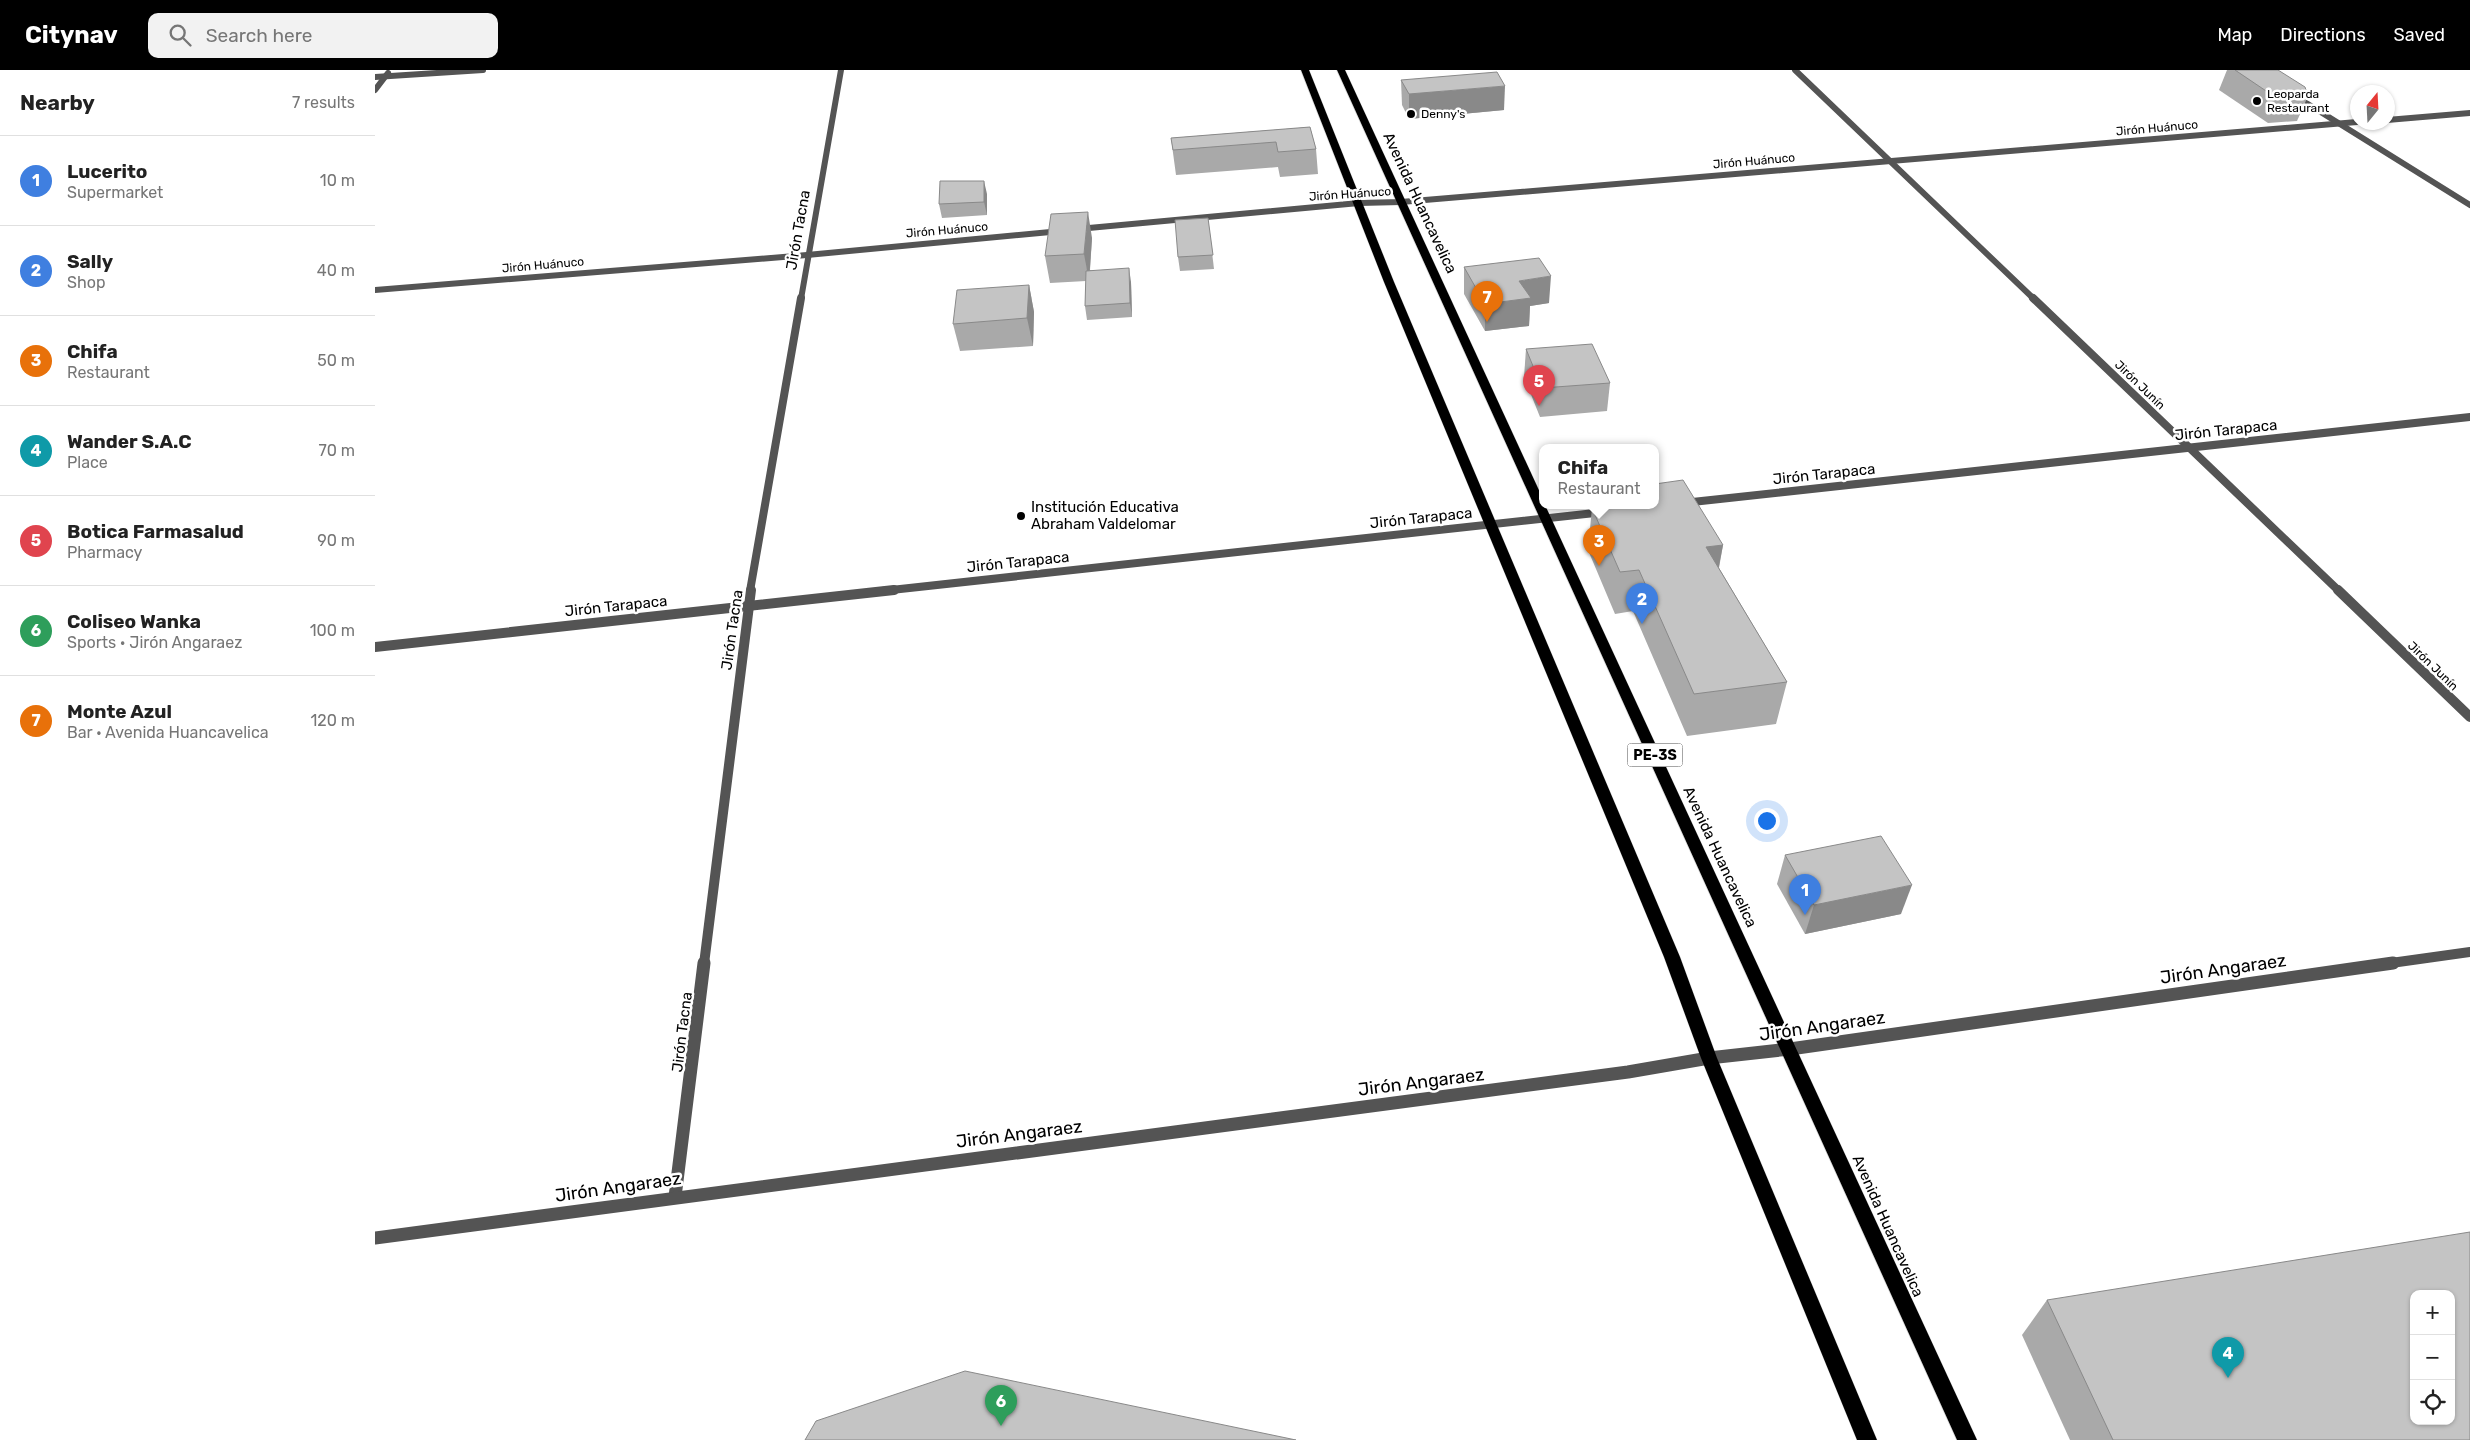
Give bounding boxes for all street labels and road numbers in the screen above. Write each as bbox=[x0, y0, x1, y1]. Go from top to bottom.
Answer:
street label: Jirón Huánuco bbox=[2115, 117, 2199, 139]
street label: Avenida Huancavelica bbox=[1379, 130, 1461, 276]
street label: Jirón Huánuco bbox=[1712, 150, 1796, 172]
street label: Jirón Huánuco bbox=[1308, 184, 1392, 204]
street label: Jirón Tacna bbox=[782, 189, 814, 271]
street label: Jirón Huánuco bbox=[905, 219, 989, 241]
street label: Jirón Huánuco bbox=[501, 254, 585, 276]
street label: Jirón Junín bbox=[2112, 358, 2168, 412]
street label: Jirón Tarapaca bbox=[2174, 416, 2278, 444]
street label: Jirón Tarapaca bbox=[1772, 460, 1876, 488]
street label: Jirón Tarapaca bbox=[1369, 504, 1473, 532]
street label: Jirón Tarapaca bbox=[966, 548, 1070, 576]
street label: Jirón Tacna bbox=[717, 589, 747, 671]
street label: Jirón Tarapaca bbox=[564, 592, 668, 620]
street label: Jirón Junín bbox=[2405, 639, 2461, 693]
road number: PE-3S bbox=[1627, 744, 1683, 766]
street label: Avenida Huancavelica bbox=[1679, 784, 1761, 930]
street label: Jirón Angaraez bbox=[2159, 949, 2287, 989]
street label: Jirón Tacna bbox=[668, 991, 696, 1073]
street label: Jirón Angaraez bbox=[1758, 1006, 1886, 1046]
street label: Jirón Angaraez bbox=[1357, 1063, 1485, 1101]
street label: Jirón Angaraez bbox=[955, 1115, 1083, 1153]
street label: Avenida Huancavelica bbox=[1849, 1152, 1927, 1300]
street label: Jirón Angaraez bbox=[554, 1167, 682, 1207]

